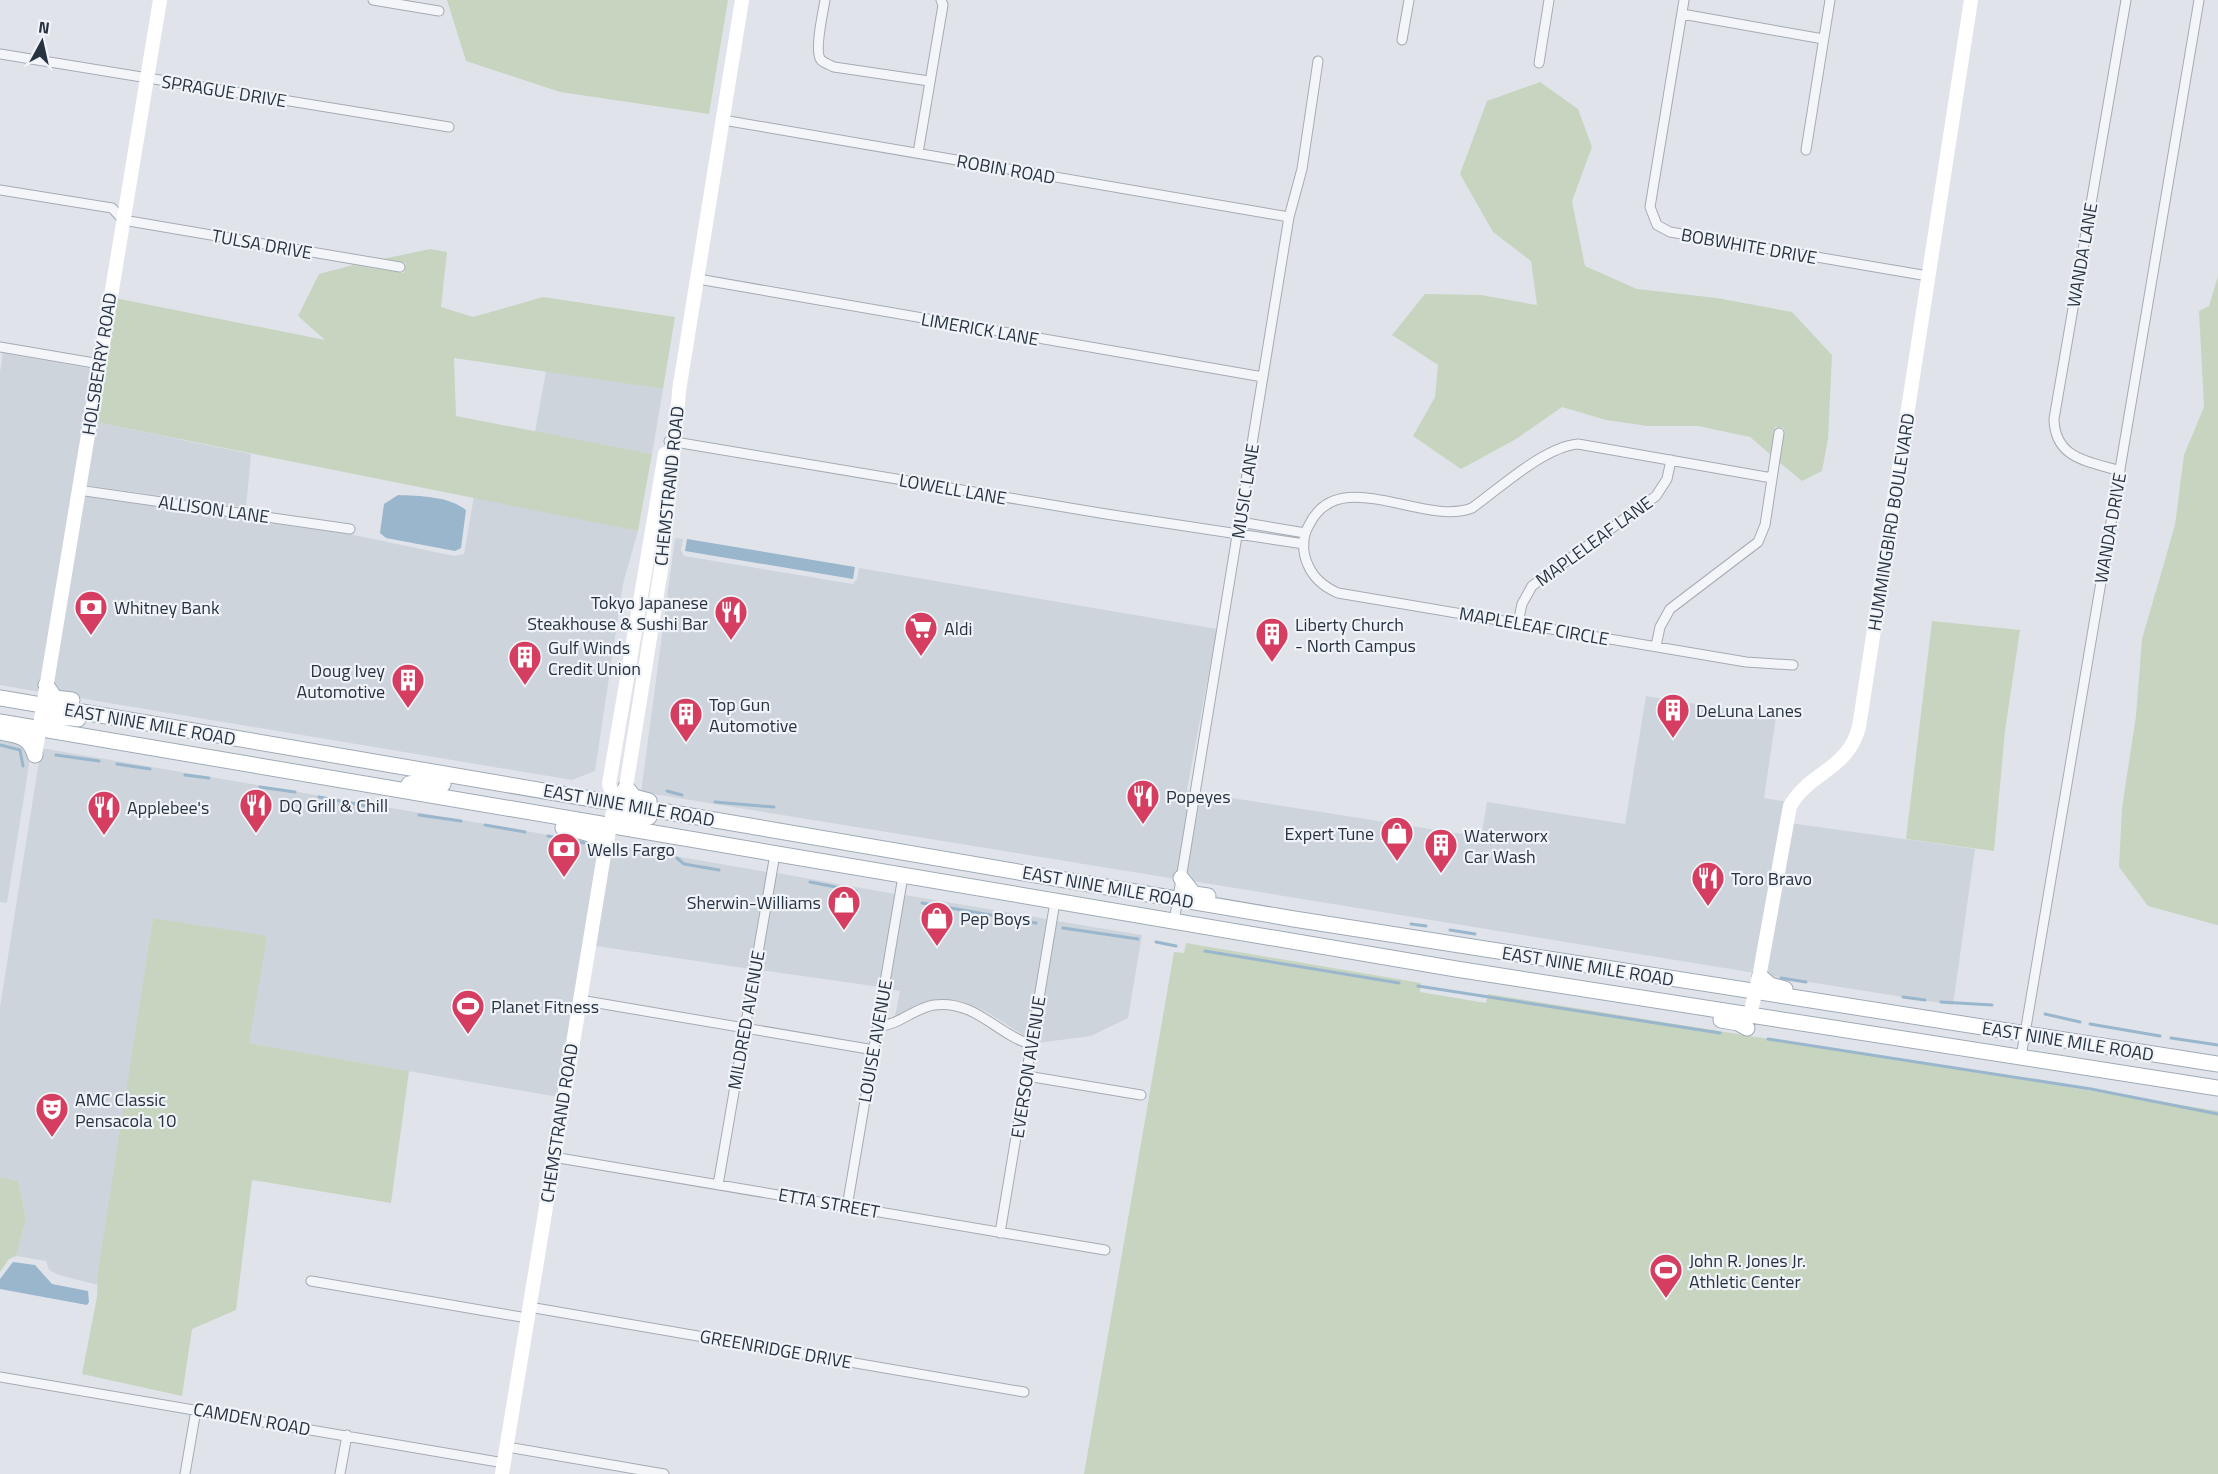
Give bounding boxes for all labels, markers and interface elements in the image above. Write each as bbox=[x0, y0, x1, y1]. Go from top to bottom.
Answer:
north arrow bbox=[12, 12, 72, 72]
text: N bbox=[37, 14, 51, 40]
street label: SPRAGUE DRIVE bbox=[160, 68, 288, 114]
street label: ROBIN ROAD bbox=[955, 147, 1057, 191]
street label: WANDA LANE bbox=[2060, 200, 2105, 310]
street label: BOBWHITE DRIVE bbox=[1679, 221, 1819, 271]
street label: TULSA DRIVE bbox=[210, 222, 314, 266]
street label: HOLSBERRY ROAD bbox=[74, 291, 124, 437]
street label: LIMERICK LANE bbox=[919, 305, 1041, 353]
street label: CHEMSTRAND ROAD bbox=[647, 405, 691, 567]
street label: HUMMINGBIRD BOULEVARD bbox=[1860, 411, 1922, 633]
street label: MUSIC LANE bbox=[1224, 441, 1266, 541]
street label: LOWELL LANE bbox=[897, 466, 1009, 512]
street label: WANDA DRIVE bbox=[2087, 470, 2133, 586]
street label: ALLISON LANE bbox=[157, 488, 271, 530]
street label: MAPLELEAF LANE bbox=[1530, 489, 1658, 593]
bank icon: Whitney Bank bbox=[73, 589, 109, 636]
place label: Tokyo Japanese Steakhouse & Sushi Bar bbox=[527, 589, 708, 637]
place label: Whitney Bank bbox=[114, 594, 220, 621]
restaurant icon: Tokyo Japanese Steakhouse & Sushi Bar bbox=[713, 594, 749, 641]
street label: MAPLELEAF CIRCLE bbox=[1457, 600, 1611, 652]
supermarket icon: Aldi bbox=[903, 610, 939, 657]
place label: Liberty Church - North Campus bbox=[1295, 611, 1416, 659]
place label: Aldi bbox=[944, 615, 972, 642]
building icon: Liberty Church - North Campus bbox=[1254, 616, 1290, 663]
place label: Gulf Winds Credit Union bbox=[548, 634, 641, 682]
building icon: Gulf Winds Credit Union bbox=[507, 639, 543, 686]
place label: Doug Ivey Automotive bbox=[297, 657, 385, 705]
building icon: Doug Ivey Automotive bbox=[390, 662, 426, 709]
place label: Top Gun Automotive bbox=[709, 691, 797, 739]
building icon: DeLuna Lanes bbox=[1655, 692, 1691, 739]
street label: EAST NINE MILE ROAD bbox=[62, 696, 238, 752]
building icon: Top Gun Automotive bbox=[668, 696, 704, 743]
place label: DeLuna Lanes bbox=[1696, 697, 1802, 724]
street label: EAST NINE MILE ROAD bbox=[541, 777, 717, 833]
restaurant icon: Popeyes bbox=[1125, 778, 1161, 825]
place label: Popeyes bbox=[1166, 783, 1231, 810]
restaurant icon: DQ Grill & Chill bbox=[238, 787, 274, 834]
restaurant icon: Applebee's bbox=[86, 789, 122, 836]
place label: DQ Grill & Chill bbox=[279, 792, 388, 819]
place label: Applebee's bbox=[127, 794, 209, 821]
shop icon: Expert Tune bbox=[1379, 815, 1415, 862]
place label: Expert Tune bbox=[1285, 820, 1374, 847]
place label: Waterworx Car Wash bbox=[1464, 822, 1548, 870]
building icon: Waterworx Car Wash bbox=[1423, 827, 1459, 874]
bank icon: Wells Fargo bbox=[546, 831, 582, 878]
place label: Wells Fargo bbox=[587, 836, 675, 863]
street label: EAST NINE MILE ROAD bbox=[1020, 859, 1196, 915]
restaurant icon: Toro Bravo bbox=[1690, 860, 1726, 907]
place label: Toro Bravo bbox=[1731, 865, 1812, 892]
shop icon: Sherwin-Williams bbox=[826, 884, 862, 931]
place label: Sherwin-Williams bbox=[687, 889, 821, 916]
shop icon: Pep Boys bbox=[919, 900, 955, 947]
place label: Pep Boys bbox=[960, 905, 1031, 932]
street label: EAST NINE MILE ROAD bbox=[1500, 939, 1676, 993]
street label: MILDRED AVENUE bbox=[720, 948, 772, 1092]
street label: LOUISE AVENUE bbox=[851, 977, 899, 1105]
sports icon: Planet Fitness bbox=[450, 988, 486, 1035]
place label: Planet Fitness bbox=[491, 993, 599, 1020]
street label: EVERSON AVENUE bbox=[1003, 994, 1053, 1140]
street label: EAST NINE MILE ROAD bbox=[1980, 1014, 2156, 1068]
street label: CHEMSTRAND ROAD bbox=[533, 1041, 585, 1205]
place label: AMC Classic Pensacola 10 bbox=[75, 1086, 176, 1134]
theatre icon: AMC Classic Pensacola 10 bbox=[34, 1091, 70, 1138]
street label: ETTA STREET bbox=[776, 1181, 882, 1225]
place label: John R. Jones Jr. Athletic Center bbox=[1689, 1247, 1806, 1295]
sports icon: John R. Jones Jr. Athletic Center bbox=[1648, 1252, 1684, 1299]
street label: GREENRIDGE DRIVE bbox=[698, 1322, 854, 1376]
street label: CAMDEN ROAD bbox=[191, 1395, 313, 1443]

